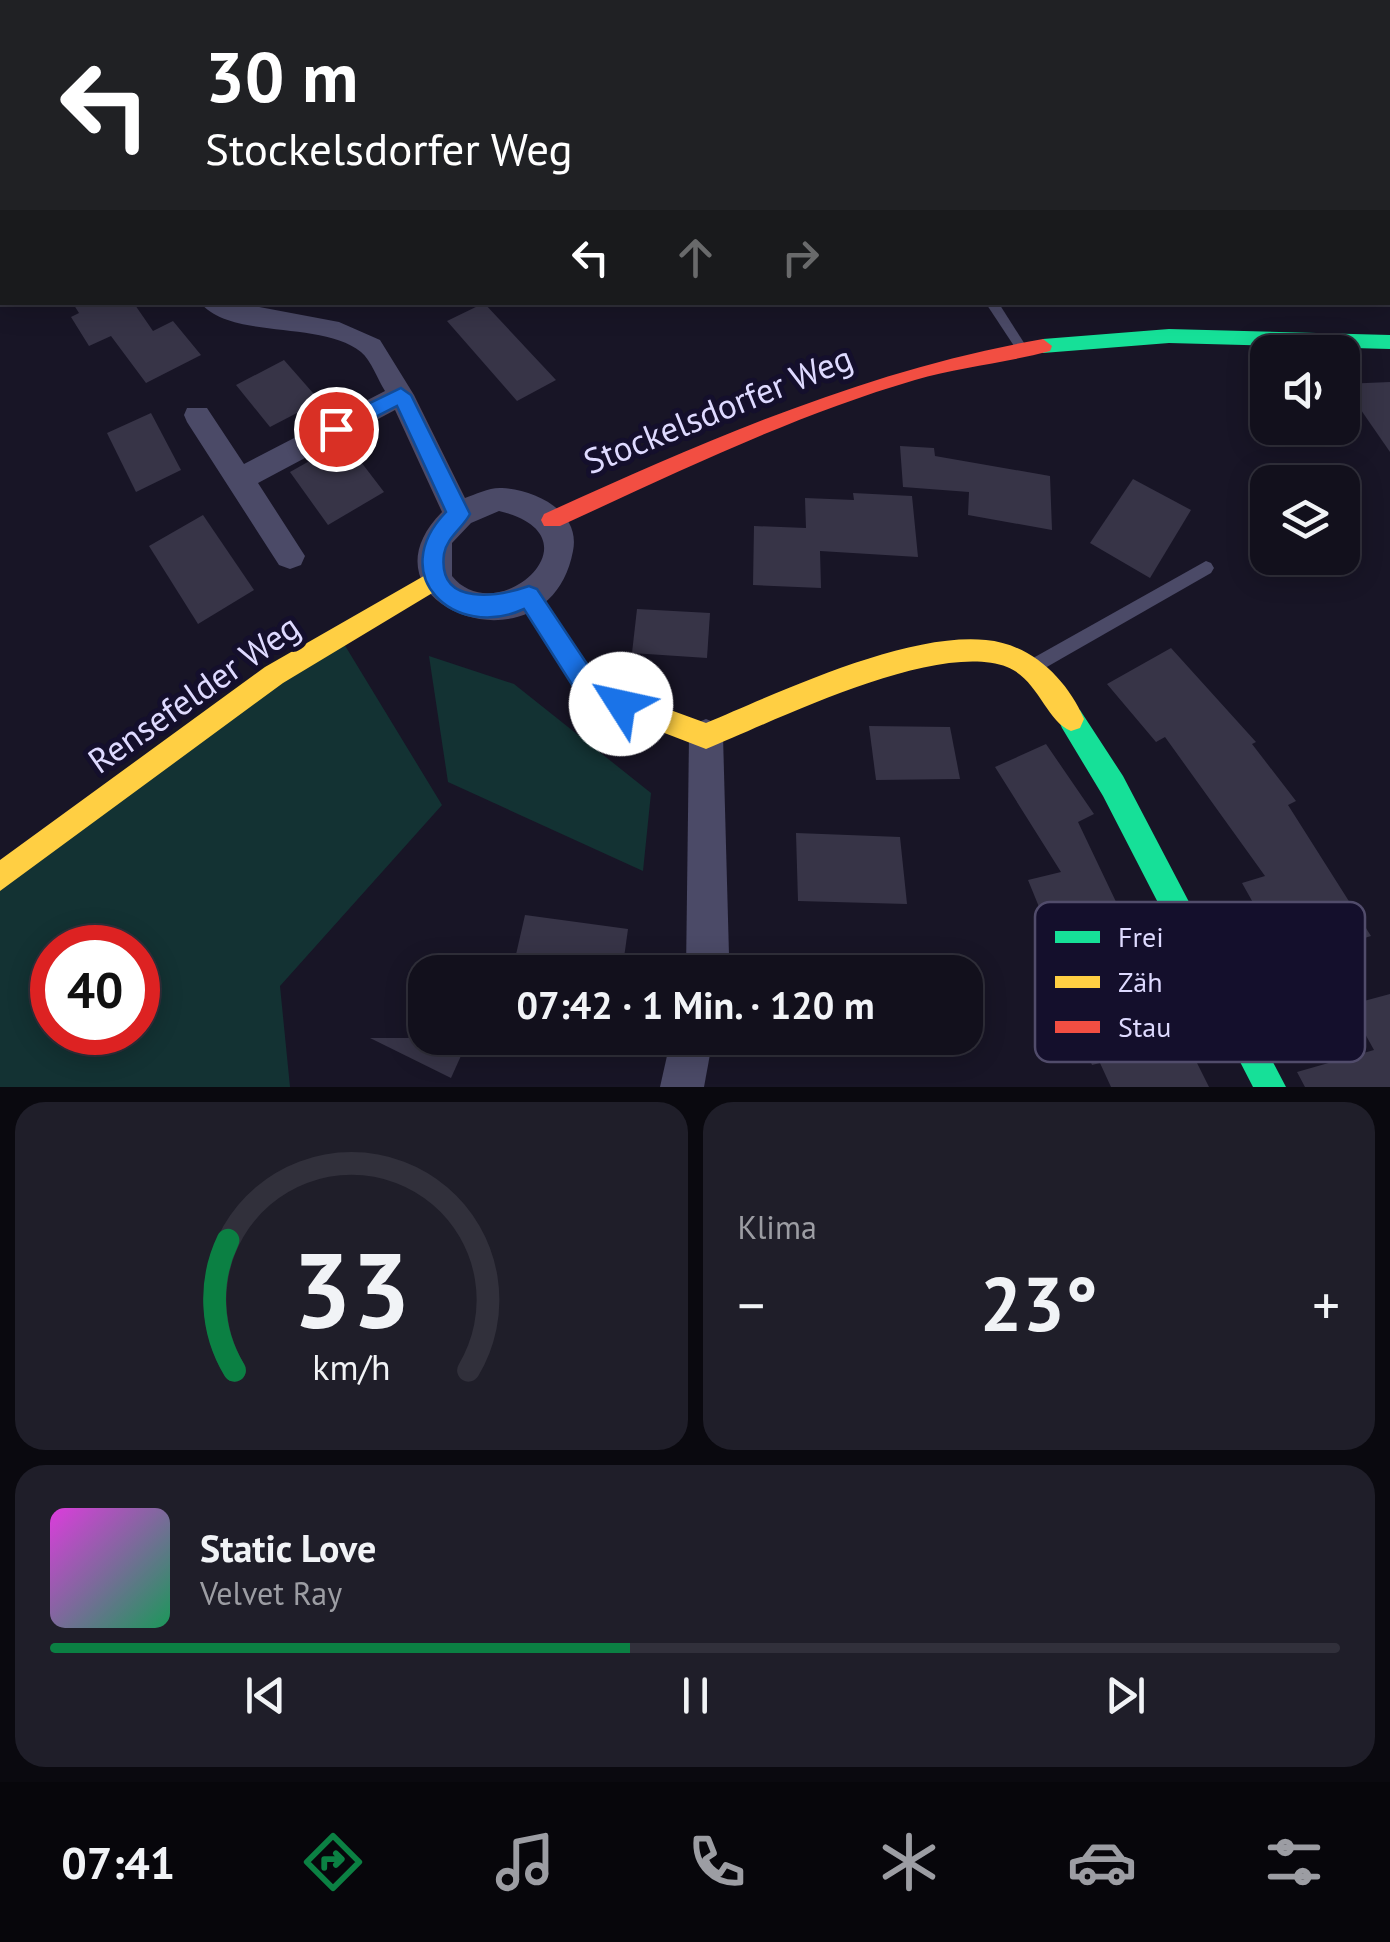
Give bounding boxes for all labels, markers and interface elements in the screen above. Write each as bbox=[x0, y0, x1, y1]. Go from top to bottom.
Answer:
text: 30 m bbox=[205, 31, 358, 121]
icon: left bbox=[40, 40, 170, 170]
text: Stockelsdorfer Weg bbox=[205, 119, 573, 177]
icon: left bbox=[563, 230, 618, 285]
icon: ahead bbox=[668, 230, 723, 285]
icon: right bbox=[773, 230, 828, 285]
street label: Stockelsdorfer Weg bbox=[576, 334, 859, 484]
map controls bbox=[1250, 335, 1360, 575]
button: sound bbox=[1250, 335, 1360, 445]
pin bbox=[294, 387, 379, 472]
icon: arrive bbox=[309, 402, 364, 457]
button: layers bbox=[1250, 465, 1360, 575]
street label: Rensefelder Weg bbox=[79, 603, 308, 783]
position arrow bbox=[569, 652, 673, 756]
legend bbox=[1035, 902, 1365, 1062]
text: Frei bbox=[1118, 918, 1164, 955]
speed limit sign: 40 bbox=[30, 925, 160, 1055]
text: Zäh bbox=[1118, 963, 1162, 1000]
text: 07:42 · 1 Min. · 120 m bbox=[516, 980, 875, 1029]
text: Stau bbox=[1118, 1008, 1171, 1045]
text: Klima bbox=[738, 1206, 817, 1248]
text: 33 bbox=[292, 1222, 410, 1357]
text: 23° bbox=[980, 1255, 1098, 1352]
text: − bbox=[738, 1269, 765, 1340]
text: + bbox=[1312, 1269, 1340, 1340]
text: km/h bbox=[312, 1344, 390, 1390]
text: Static Love bbox=[200, 1523, 376, 1572]
text: Velvet Ray bbox=[200, 1572, 342, 1614]
icon: previous bbox=[238, 1668, 293, 1723]
icon: pause bbox=[668, 1668, 723, 1723]
icon: next bbox=[1098, 1668, 1153, 1723]
icon: directions bbox=[298, 1827, 368, 1897]
icon: music bbox=[490, 1827, 560, 1897]
icon: phone bbox=[682, 1827, 752, 1897]
icon: climate bbox=[874, 1827, 944, 1897]
icon: car bbox=[1067, 1827, 1137, 1897]
icon: filters bbox=[1259, 1827, 1329, 1897]
text: 07:41 bbox=[61, 1833, 175, 1891]

